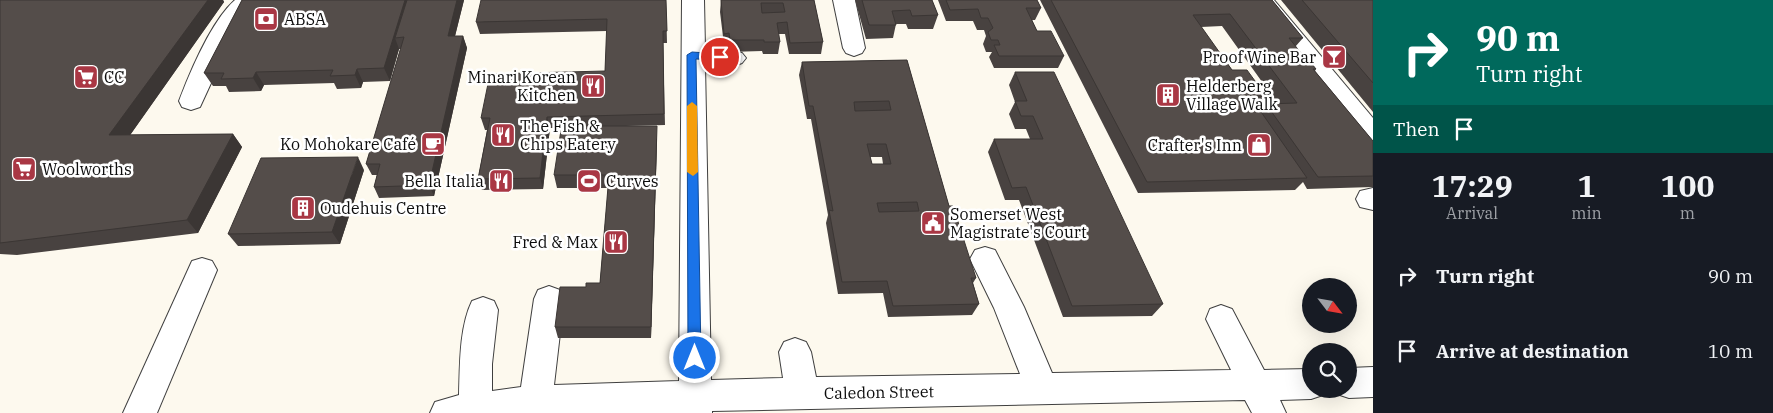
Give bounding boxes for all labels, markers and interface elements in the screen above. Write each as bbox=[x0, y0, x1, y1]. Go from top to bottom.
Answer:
bank icon: ABSA bbox=[253, 6, 279, 32]
place label: ABSA bbox=[284, 9, 326, 29]
text: 90 m bbox=[1476, 15, 1560, 61]
icon: right bbox=[1393, 20, 1458, 85]
pin bbox=[699, 36, 741, 78]
icon: arrive bbox=[706, 43, 734, 71]
bar icon: Proof Wine Bar bbox=[1321, 44, 1347, 70]
place label: Proof Wine Bar bbox=[1202, 47, 1316, 67]
text: Turn right bbox=[1476, 59, 1583, 88]
supermarket icon: CC bbox=[73, 64, 99, 90]
place label: CC bbox=[104, 67, 125, 87]
place label: Minari Korean Kitchen bbox=[467, 67, 576, 105]
restaurant icon: Minari Korean Kitchen bbox=[580, 73, 606, 99]
place label: Helderberg Village Walk bbox=[1186, 76, 1279, 114]
building icon: Helderberg Village Walk bbox=[1155, 82, 1181, 108]
icon: arrive bbox=[1450, 115, 1478, 143]
place label: The Fish & Chips Eatery bbox=[520, 116, 616, 154]
text: Then bbox=[1393, 117, 1440, 141]
restaurant icon: The Fish & Chips Eatery bbox=[490, 122, 516, 148]
cafe icon: Ko Mohokare Café bbox=[420, 131, 446, 157]
shop icon: Crafter's Inn bbox=[1246, 132, 1272, 158]
place label: Ko Mohokare Café bbox=[280, 134, 416, 154]
place label: Crafter's Inn bbox=[1148, 135, 1242, 155]
supermarket icon: Woolworths bbox=[11, 156, 37, 182]
place label: Woolworths bbox=[42, 159, 132, 179]
text: 17:29 bbox=[1432, 166, 1513, 205]
text: 1 bbox=[1578, 166, 1596, 205]
text: 100 bbox=[1660, 166, 1714, 205]
restaurant icon: Bella Italia bbox=[488, 168, 514, 194]
sports icon: Curves bbox=[576, 168, 602, 194]
place label: Bella Italia bbox=[404, 171, 484, 191]
place label: Curves bbox=[606, 171, 659, 191]
building icon: Oudehuis Centre bbox=[290, 195, 316, 221]
place label: Oudehuis Centre bbox=[320, 198, 446, 218]
text: Arrival bbox=[1446, 203, 1498, 223]
text: min bbox=[1571, 203, 1602, 223]
text: m bbox=[1680, 203, 1695, 223]
place label: Somerset West Magistrate's Court bbox=[950, 204, 1087, 242]
public building icon: Somerset West Magistrate's Court bbox=[920, 210, 946, 236]
restaurant icon: Fred & Max bbox=[603, 229, 629, 255]
place label: Fred & Max bbox=[512, 232, 598, 252]
icon: right bbox=[1393, 262, 1421, 290]
text: Turn right bbox=[1436, 264, 1534, 288]
text: 90 m bbox=[1708, 264, 1753, 288]
north arrow bbox=[1302, 278, 1358, 332]
map controls bbox=[1302, 278, 1357, 398]
position arrow bbox=[668, 331, 720, 383]
icon: arrive bbox=[1393, 337, 1421, 365]
text: Arrive at destination bbox=[1436, 339, 1629, 363]
text: 10 m bbox=[1708, 339, 1753, 363]
button: search bbox=[1302, 343, 1357, 398]
street label: Caledon Street bbox=[824, 381, 935, 403]

